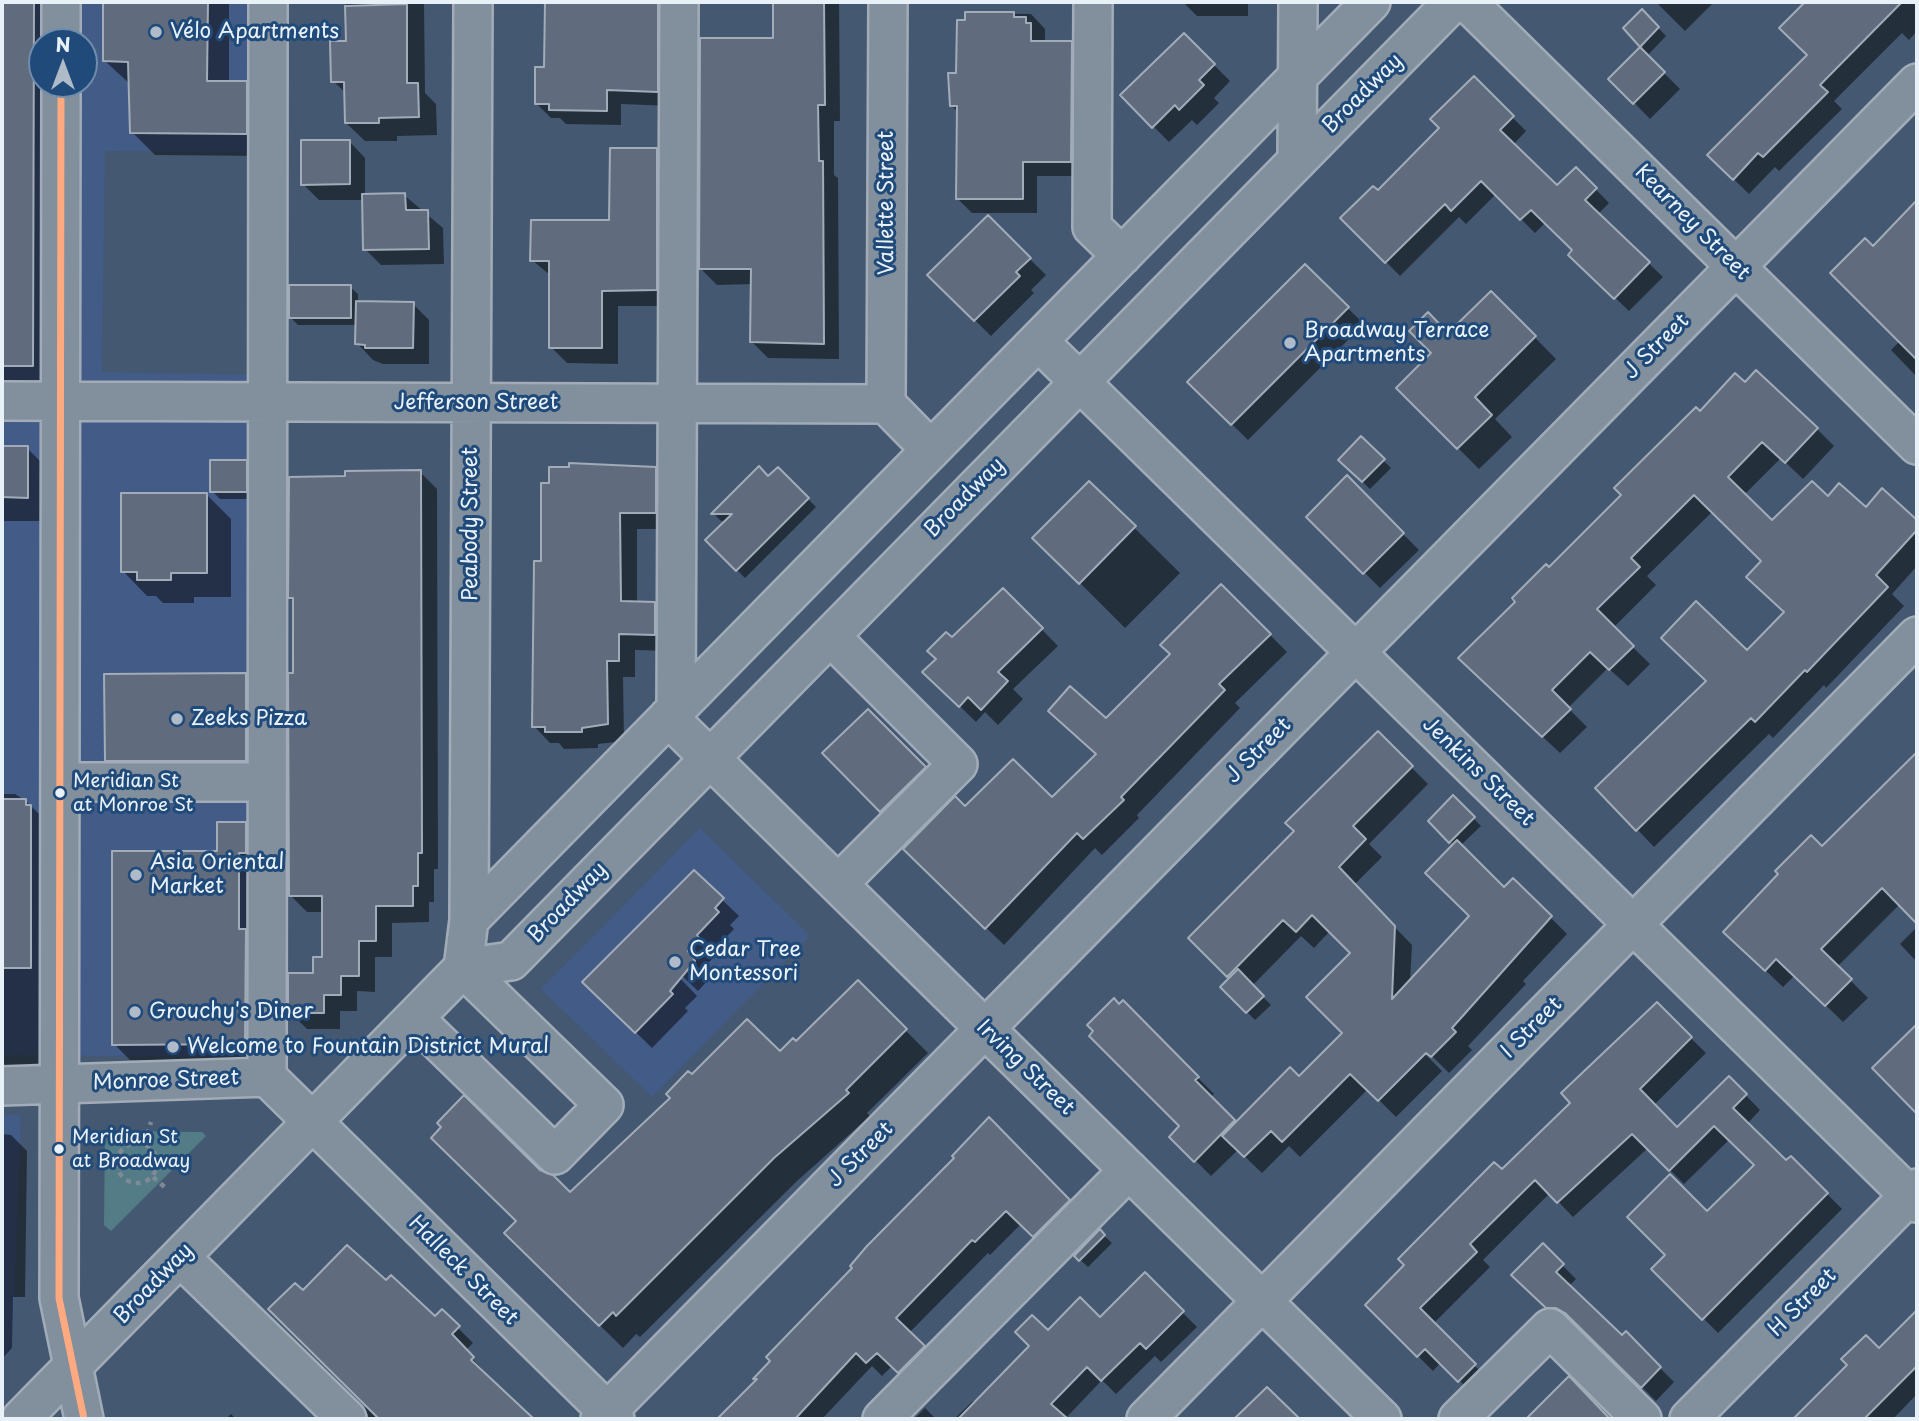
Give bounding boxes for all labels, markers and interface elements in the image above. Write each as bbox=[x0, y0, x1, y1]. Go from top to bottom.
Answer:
place label: Vélo Apartments bbox=[170, 19, 339, 45]
marker: Vélo Apartments bbox=[148, 24, 164, 40]
north arrow bbox=[28, 28, 98, 98]
text: N bbox=[55, 30, 71, 58]
street label: Broadway bbox=[1318, 49, 1408, 139]
street label: Vallette Street bbox=[874, 131, 900, 275]
street label: Kearney Street bbox=[1629, 160, 1755, 286]
street label: J Street bbox=[1619, 309, 1695, 385]
place label: Broadway Terrace Apartments bbox=[1304, 318, 1489, 368]
marker: Broadway Terrace Apartments bbox=[1282, 335, 1298, 351]
street label: Jefferson Street bbox=[394, 390, 558, 416]
street label: Peabody Street bbox=[458, 447, 484, 601]
street label: Broadway bbox=[920, 453, 1010, 543]
place label: Zeeks Pizza bbox=[191, 706, 307, 732]
marker: Zeeks Pizza bbox=[169, 711, 185, 727]
street label: Jenkins Street bbox=[1417, 712, 1539, 832]
street label: J Street bbox=[1221, 713, 1297, 789]
place label: Meridian St at Monroe St bbox=[73, 771, 193, 815]
marker: Meridian St at Monroe St bbox=[53, 786, 67, 800]
place label: Asia Oriental Market bbox=[150, 850, 284, 900]
street label: Broadway bbox=[523, 857, 613, 949]
marker: Asia Oriental Market bbox=[128, 867, 144, 883]
place label: Cedar Tree Montessori bbox=[689, 937, 801, 987]
marker: Cedar Tree Montessori bbox=[667, 954, 683, 970]
street label: I Street bbox=[1496, 992, 1568, 1064]
place label: Grouchy's Diner bbox=[149, 999, 313, 1025]
marker: Grouchy's Diner bbox=[127, 1004, 143, 1020]
street label: Irving Street bbox=[971, 1015, 1079, 1121]
place label: Welcome to Fountain District Mural bbox=[187, 1034, 549, 1060]
marker: Welcome to Fountain District Mural bbox=[165, 1039, 181, 1055]
street label: Monroe Street bbox=[92, 1066, 240, 1096]
street label: J Street bbox=[823, 1117, 899, 1193]
place label: Meridian St at Broadway bbox=[72, 1127, 190, 1171]
marker: Meridian St at Broadway bbox=[52, 1142, 66, 1156]
street label: Halleck Street bbox=[403, 1211, 523, 1331]
street label: Broadway bbox=[109, 1238, 199, 1330]
street label: H Street bbox=[1764, 1264, 1842, 1342]

